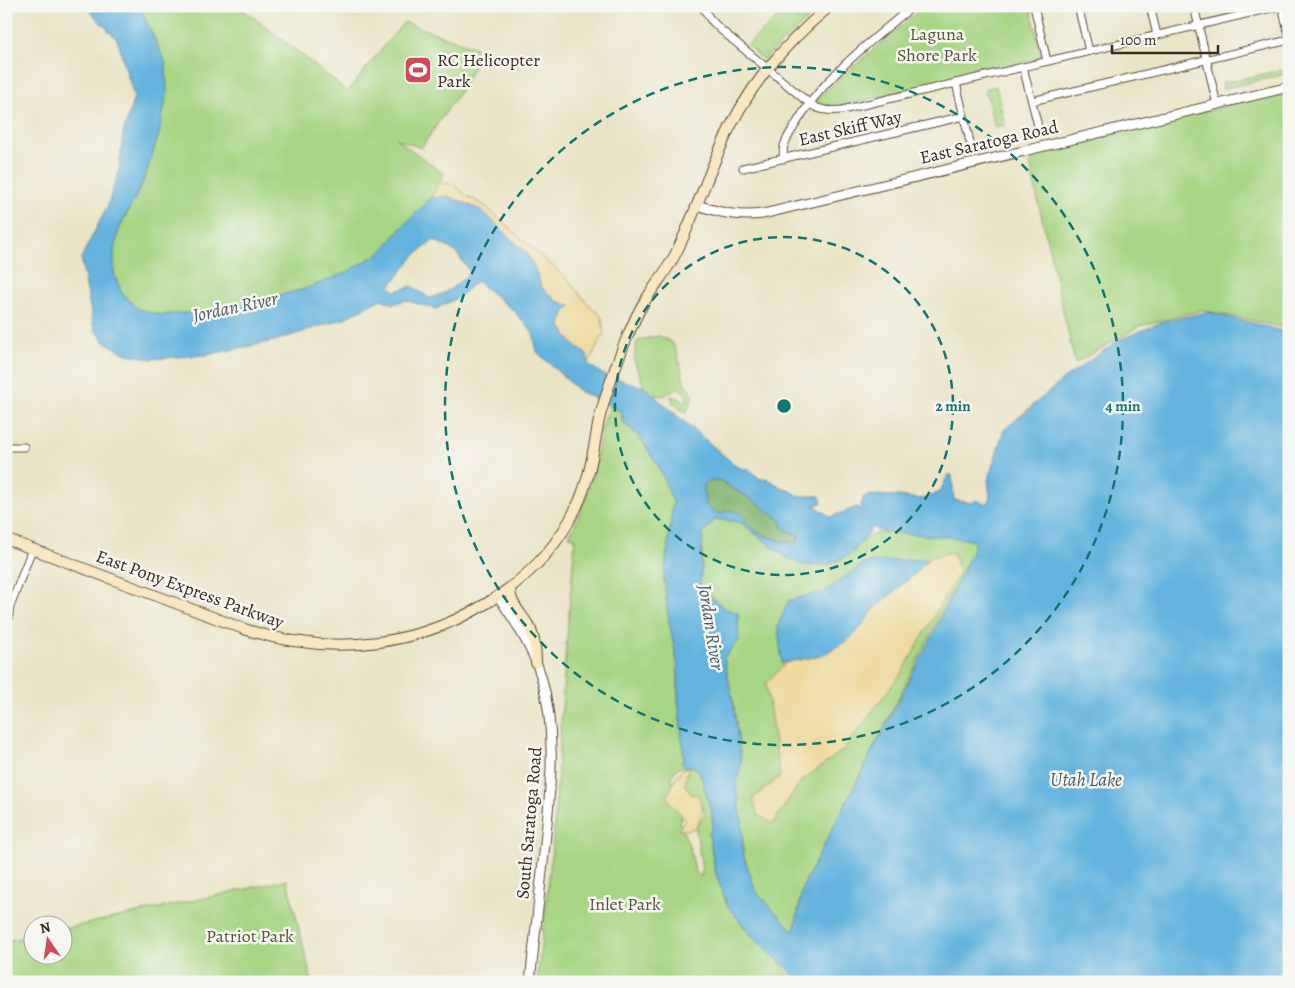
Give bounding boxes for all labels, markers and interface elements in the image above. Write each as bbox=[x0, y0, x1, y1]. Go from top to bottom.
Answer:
park label: Laguna Shore Park bbox=[897, 22, 977, 67]
scale bar bbox=[1112, 22, 1219, 54]
text: 100 m bbox=[1120, 30, 1157, 50]
place label: RC Helicopter Park bbox=[437, 48, 540, 93]
sports icon: RC Helicopter Park bbox=[403, 55, 433, 85]
street label: East Skiff Way bbox=[796, 104, 905, 152]
street label: East Saratoga Road bbox=[918, 114, 1061, 170]
water label: Jordan River bbox=[189, 285, 282, 329]
text: 2 min bbox=[935, 396, 971, 416]
text: 4 min bbox=[1105, 396, 1141, 416]
centre of rings bbox=[775, 397, 793, 415]
street label: East Pony Express Parkway bbox=[93, 544, 288, 635]
water label: Jordan River bbox=[691, 581, 731, 673]
street label: South Saratoga Road bbox=[510, 746, 548, 900]
water label: Utah Lake bbox=[1050, 767, 1122, 793]
park label: Inlet Park bbox=[589, 892, 661, 916]
north arrow bbox=[22, 916, 72, 966]
text: N bbox=[38, 917, 52, 938]
park label: Patriot Park bbox=[206, 924, 294, 948]

